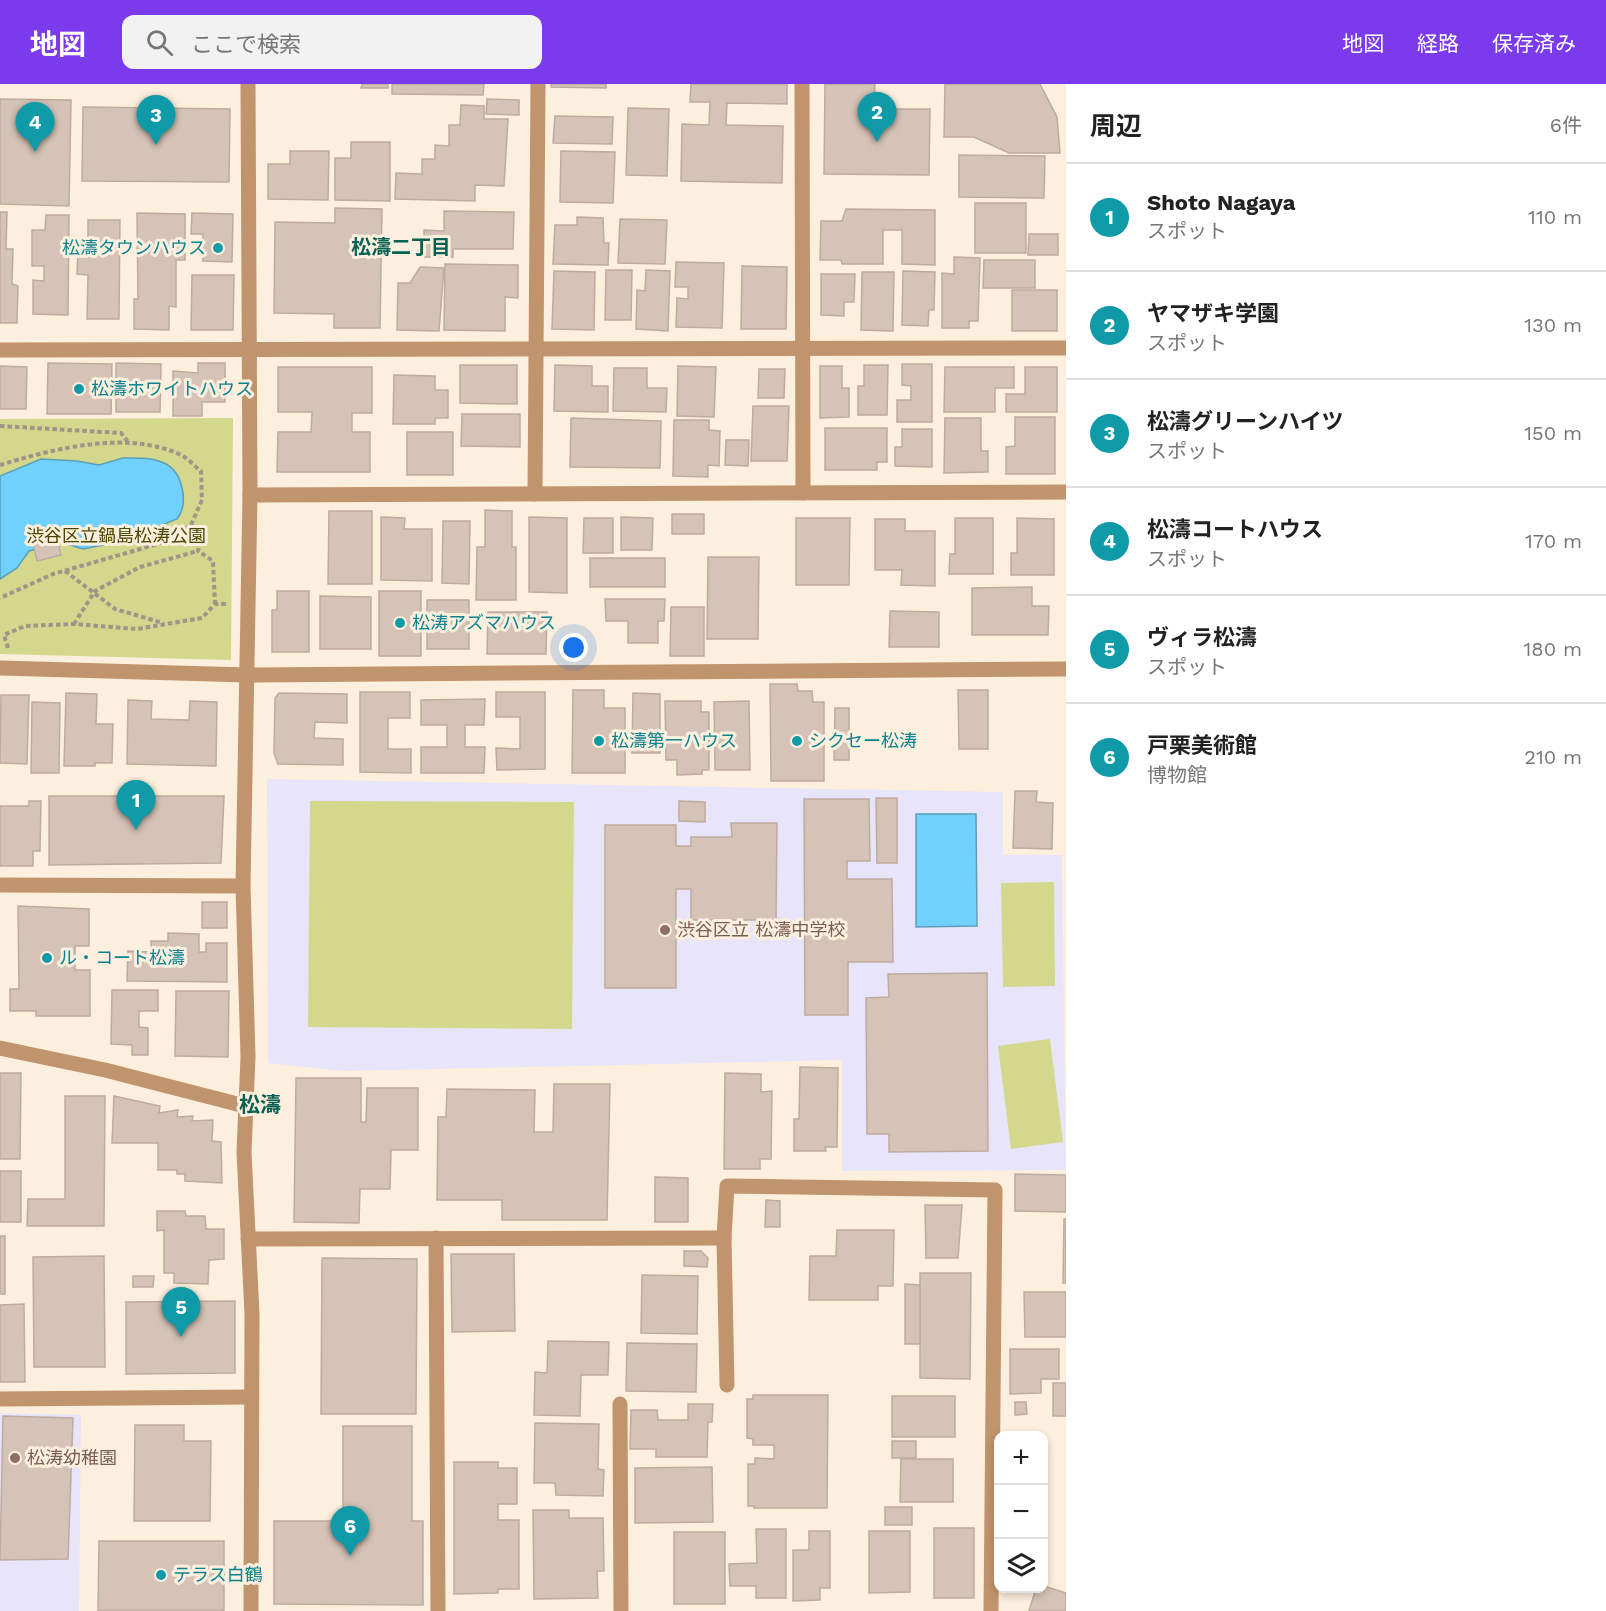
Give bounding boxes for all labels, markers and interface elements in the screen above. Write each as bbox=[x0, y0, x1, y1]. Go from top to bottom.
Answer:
search box bbox=[122, 15, 542, 69]
icon: search bbox=[143, 26, 176, 59]
text: 地図 bbox=[30, 28, 86, 61]
text: 地図 bbox=[1342, 31, 1384, 56]
text: 経路 bbox=[1417, 31, 1459, 56]
text: 保存済み bbox=[1492, 31, 1576, 56]
text: ここで検索 bbox=[191, 32, 301, 57]
pin: 2 bbox=[858, 92, 896, 142]
pin: 3 bbox=[136, 95, 176, 145]
pin: 4 bbox=[15, 103, 54, 152]
text: 周辺 bbox=[1090, 111, 1142, 141]
text: 6件 bbox=[1550, 113, 1582, 137]
text: Shoto Nagaya bbox=[1147, 190, 1295, 215]
text: 1 bbox=[1105, 205, 1114, 229]
text: 110 m bbox=[1528, 205, 1582, 229]
text: スポット bbox=[1147, 219, 1227, 243]
district label: 松濤二丁目 bbox=[351, 235, 451, 259]
place label: 松濤タウンハウス bbox=[62, 237, 206, 258]
marker: 松濤タウンハウス bbox=[211, 241, 225, 255]
text: ヤマザキ学園 bbox=[1147, 301, 1279, 326]
text: 2 bbox=[1104, 313, 1115, 337]
text: 130 m bbox=[1524, 313, 1582, 337]
text: スポット bbox=[1147, 331, 1227, 355]
place label: 松濤ホワイトハウス bbox=[91, 378, 253, 399]
marker: 松濤ホワイトハウス bbox=[72, 382, 86, 396]
text: 松濤グリーンハイツ bbox=[1147, 409, 1343, 434]
text: 3 bbox=[1104, 421, 1115, 445]
text: 150 m bbox=[1524, 421, 1582, 445]
text: スポット bbox=[1147, 439, 1227, 463]
text: 松濤コートハウス bbox=[1147, 517, 1323, 542]
park label: 渋谷区立鍋島松涛公園 bbox=[26, 525, 206, 546]
text: 4 bbox=[1103, 529, 1116, 553]
text: 170 m bbox=[1525, 529, 1582, 553]
text: スポット bbox=[1147, 547, 1227, 571]
place label: 松涛アズマハウス bbox=[412, 612, 556, 633]
marker: 松涛アズマハウス bbox=[393, 616, 407, 630]
text: ヴィラ松濤 bbox=[1147, 625, 1257, 650]
your location bbox=[559, 633, 588, 662]
text: 5 bbox=[1104, 637, 1115, 661]
text: 180 m bbox=[1524, 637, 1582, 661]
text: スポット bbox=[1147, 655, 1227, 679]
place label: 松濤第一ハウス bbox=[611, 730, 737, 751]
place label: シクセー松涛 bbox=[809, 730, 917, 751]
text: 戸栗美術館 bbox=[1147, 733, 1257, 758]
marker: 松濤第一ハウス bbox=[592, 734, 606, 748]
marker: シクセー松涛 bbox=[790, 734, 804, 748]
text: 6 bbox=[1103, 745, 1116, 769]
text: 210 m bbox=[1524, 745, 1582, 769]
text: 博物館 bbox=[1147, 763, 1207, 787]
pin: 1 bbox=[116, 780, 156, 830]
place label: 渋谷区立 松濤中学校 bbox=[677, 919, 845, 940]
marker: 渋谷区立 松濤中学校 bbox=[658, 923, 672, 937]
place label: ル・コート松濤 bbox=[59, 947, 185, 968]
marker: ル・コート松濤 bbox=[40, 951, 54, 965]
district label: 松濤 bbox=[239, 1092, 281, 1117]
pin: 5 bbox=[162, 1288, 201, 1337]
map controls bbox=[994, 1431, 1048, 1593]
button: + bbox=[994, 1431, 1048, 1485]
place label: 松涛幼稚園 bbox=[27, 1447, 117, 1468]
marker: 松涛幼稚園 bbox=[8, 1451, 22, 1465]
button: − bbox=[994, 1485, 1048, 1539]
pin: 6 bbox=[330, 1506, 370, 1556]
button: layers bbox=[994, 1539, 1048, 1593]
place label: テラス白鶴 bbox=[173, 1564, 263, 1585]
marker: テラス白鶴 bbox=[154, 1568, 168, 1582]

